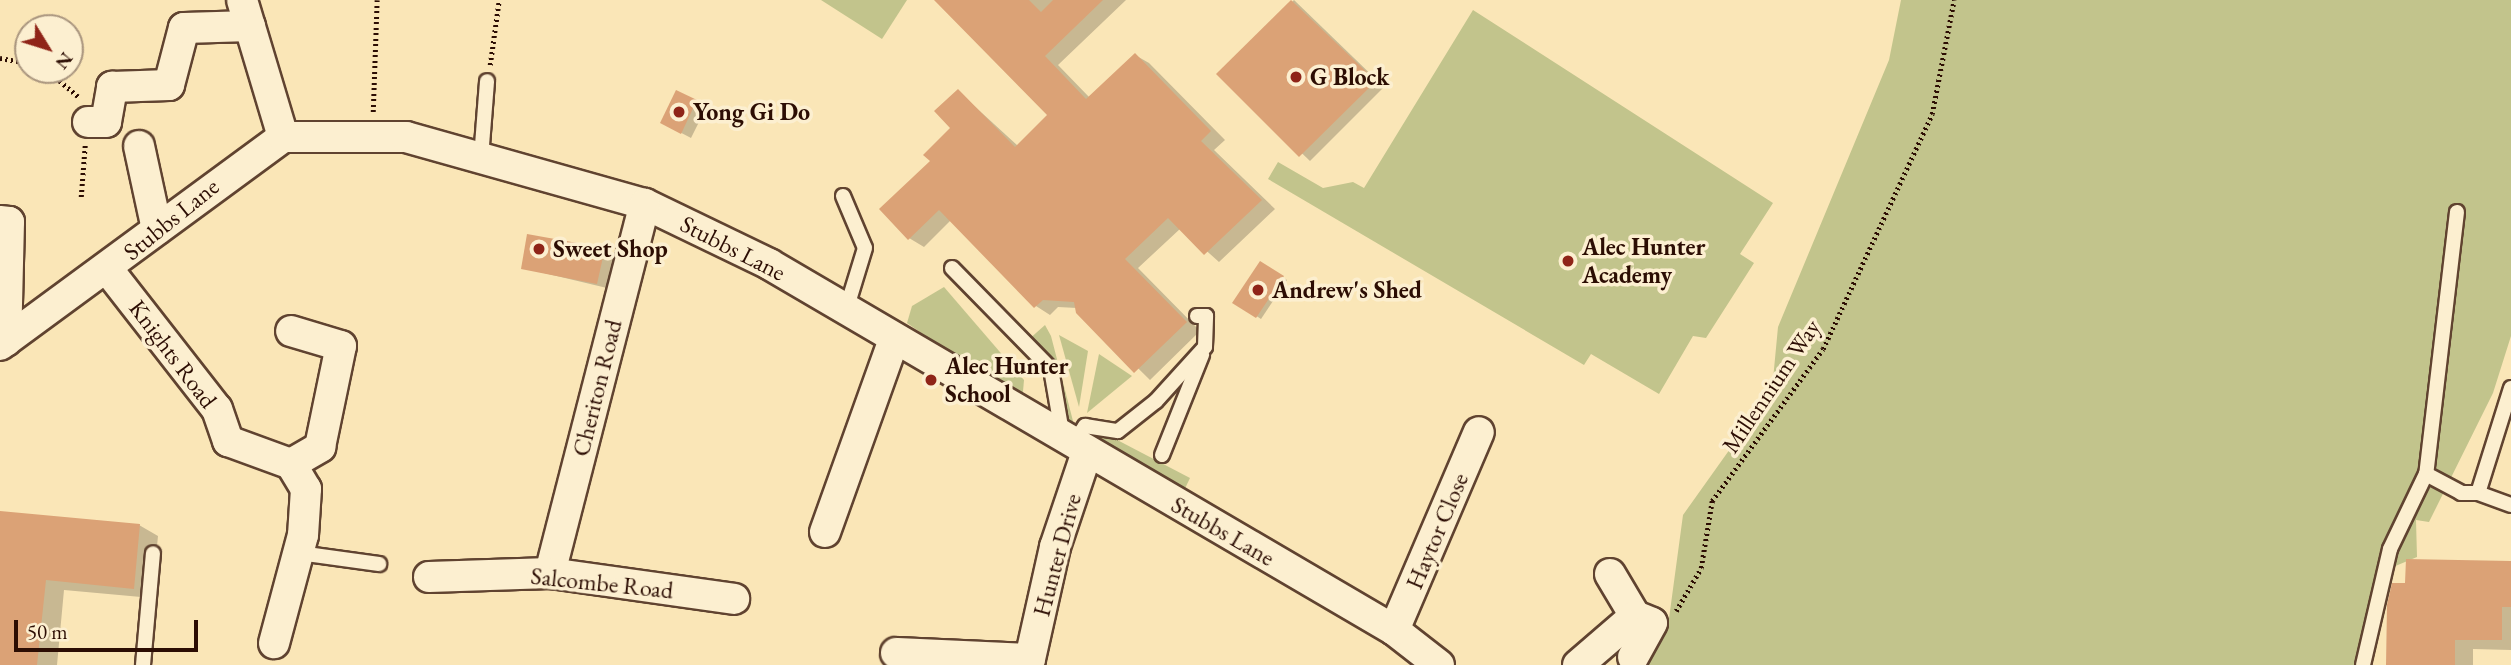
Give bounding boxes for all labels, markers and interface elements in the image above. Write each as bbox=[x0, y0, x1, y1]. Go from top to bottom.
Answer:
north arrow bbox=[14, 14, 84, 84]
text: N bbox=[50, 47, 79, 75]
place label: G Block bbox=[1310, 63, 1389, 91]
marker: G Block bbox=[1288, 69, 1304, 85]
place label: Yong Gi Do bbox=[693, 98, 810, 126]
marker: Yong Gi Do bbox=[671, 104, 687, 120]
street label: Stubbs Lane bbox=[118, 172, 224, 266]
street label: Stubbs Lane bbox=[676, 209, 790, 287]
place label: Alec Hunter Academy bbox=[1582, 233, 1705, 289]
place label: Sweet Shop bbox=[553, 235, 668, 263]
marker: Sweet Shop bbox=[531, 241, 547, 257]
marker: Alec Hunter Academy bbox=[1560, 253, 1576, 269]
place label: Andrew's Shed bbox=[1272, 276, 1422, 304]
marker: Andrew's Shed bbox=[1250, 282, 1266, 298]
street label: Knights Road bbox=[123, 294, 223, 414]
street label: Millennium Way bbox=[1716, 314, 1826, 458]
street label: Cheriton Road bbox=[566, 317, 628, 459]
place label: Alec Hunter School bbox=[945, 352, 1068, 408]
marker: Alec Hunter School bbox=[923, 372, 939, 388]
street label: Haytor Close bbox=[1400, 469, 1474, 593]
street label: Stubbs Lane bbox=[1166, 490, 1280, 572]
street label: Hunter Drive bbox=[1027, 491, 1087, 619]
street label: Salcombe Road bbox=[529, 561, 675, 605]
scale bar bbox=[18, 606, 201, 650]
text: 50 m bbox=[27, 618, 68, 645]

